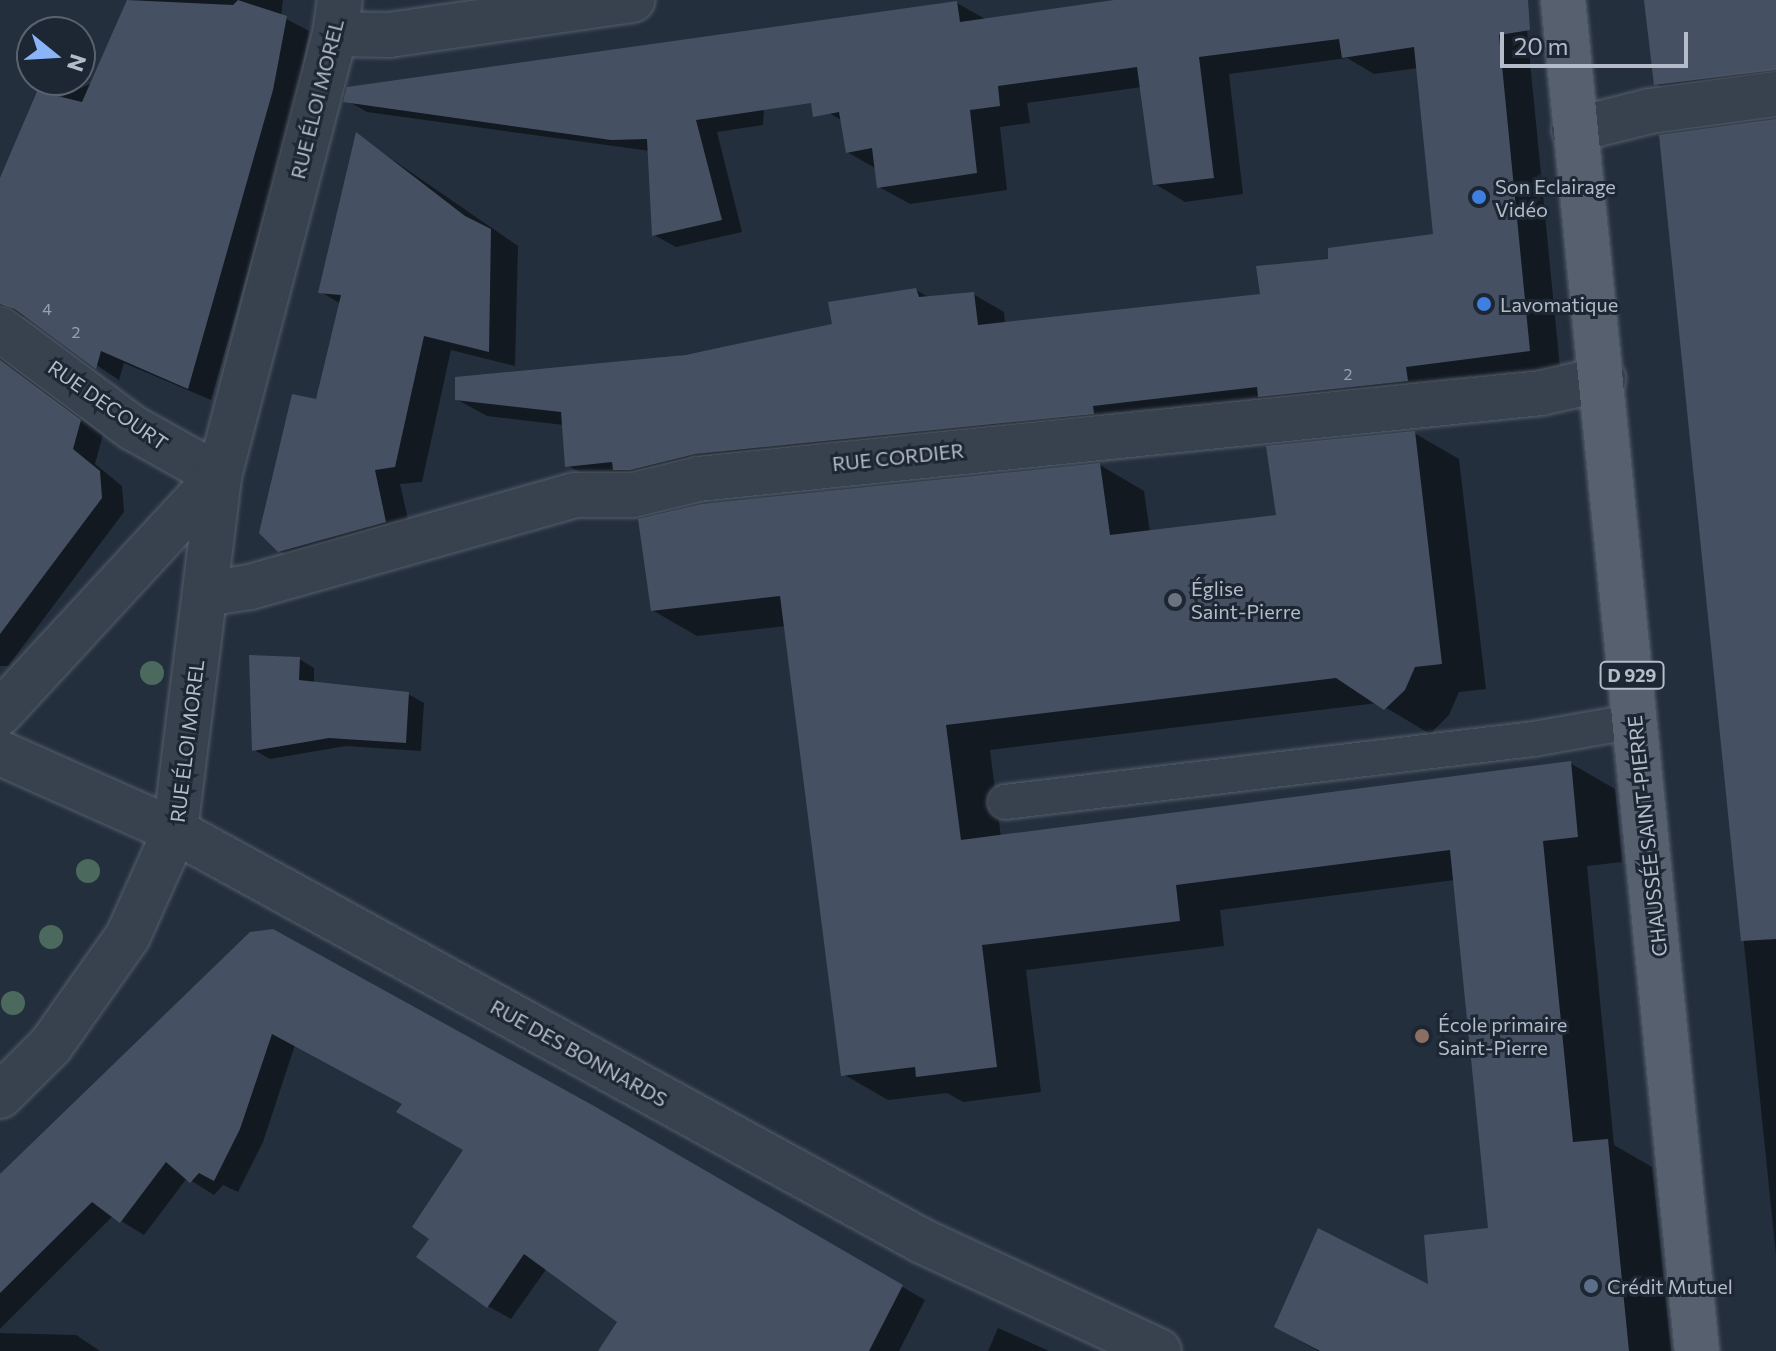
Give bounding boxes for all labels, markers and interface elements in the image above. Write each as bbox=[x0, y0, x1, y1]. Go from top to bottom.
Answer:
north arrow bbox=[16, 16, 96, 96]
scale bar bbox=[1504, 16, 1692, 66]
street label: RUE ÉLOI MOREL bbox=[286, 17, 348, 181]
text: 20 m bbox=[1514, 31, 1568, 60]
text: N bbox=[62, 51, 93, 75]
place label: Son Eclairage Vidéo bbox=[1495, 174, 1616, 221]
marker: Son Eclairage Vidéo bbox=[1470, 188, 1488, 206]
place label: Lavomatique bbox=[1500, 292, 1618, 316]
marker: Lavomatique bbox=[1475, 295, 1493, 313]
house number: 4 bbox=[42, 299, 52, 319]
house number: 2 bbox=[72, 322, 80, 342]
street label: RUE DECOURT bbox=[44, 355, 172, 455]
house number: 2 bbox=[1344, 364, 1352, 384]
street label: RUE CORDIER bbox=[831, 438, 965, 476]
place label: Église Saint-Pierre bbox=[1191, 576, 1301, 623]
marker: Église Saint-Pierre bbox=[1166, 591, 1184, 609]
street label: RUE ÉLOI MOREL bbox=[165, 658, 209, 824]
road number: D 929 bbox=[1598, 661, 1666, 689]
street label: CHAUSSÉE SAINT-PIERRE bbox=[1622, 714, 1672, 958]
street label: RUE DES BONNARDS bbox=[486, 994, 672, 1112]
place label: École primaire Saint-Pierre bbox=[1438, 1012, 1567, 1059]
marker: École primaire Saint-Pierre bbox=[1413, 1027, 1431, 1045]
place label: Crédit Mutuel bbox=[1607, 1274, 1733, 1298]
marker: Crédit Mutuel bbox=[1582, 1277, 1600, 1295]

